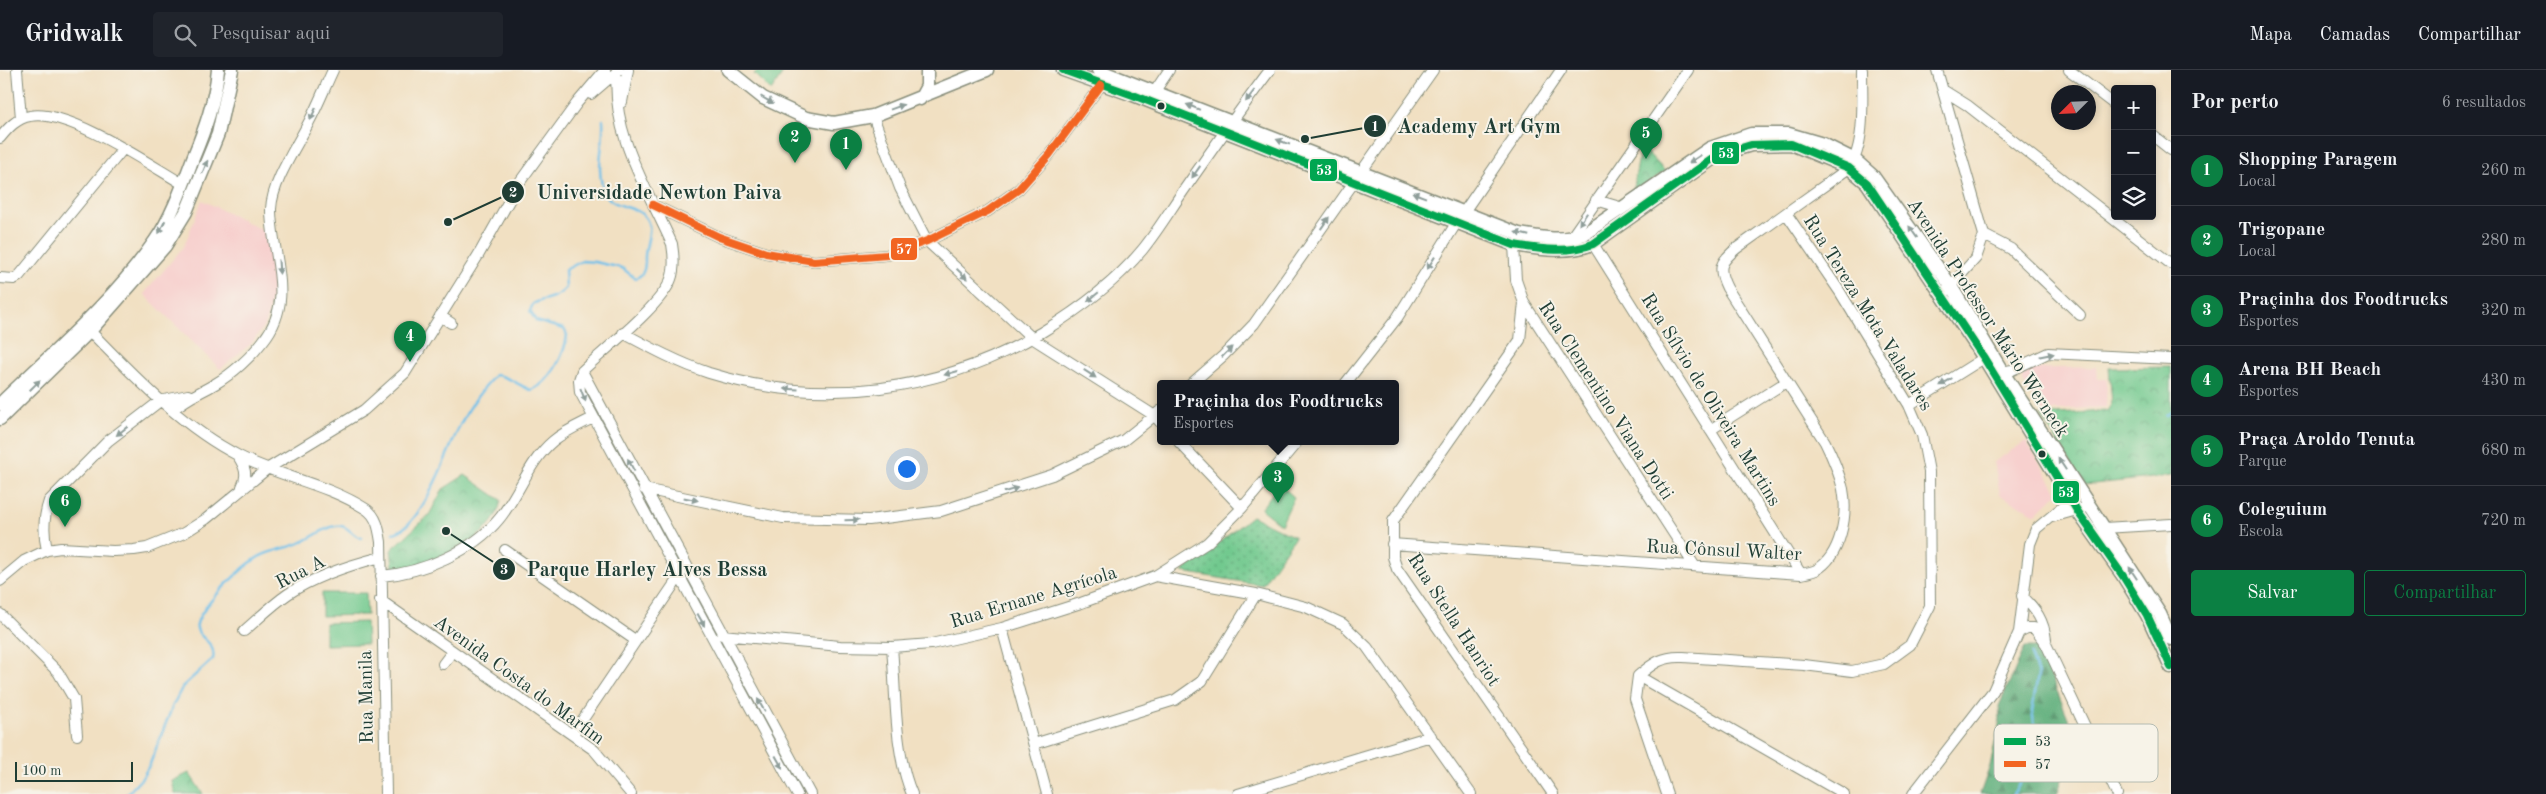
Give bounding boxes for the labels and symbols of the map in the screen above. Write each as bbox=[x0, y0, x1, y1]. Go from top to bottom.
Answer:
north arrow bbox=[2051, 85, 2096, 130]
one-way arrow bbox=[1245, 89, 1256, 102]
one-way arrow bbox=[760, 95, 773, 104]
unlabelled marker bbox=[1156, 101, 1166, 111]
one-way arrow bbox=[1186, 102, 1200, 110]
one-way arrow bbox=[889, 103, 904, 110]
one-way arrow bbox=[308, 107, 317, 122]
callout: Academy Art Gym bbox=[1363, 109, 1571, 144]
text: Academy Art Gym bbox=[1397, 118, 1561, 138]
pin: 5 bbox=[1630, 118, 1662, 159]
text: 1 bbox=[1371, 120, 1379, 135]
pin: 2 bbox=[779, 122, 811, 163]
pin: 1 bbox=[830, 129, 862, 170]
one-way arrow bbox=[1275, 138, 1290, 145]
line badge: 53 bbox=[1711, 141, 1740, 165]
text: 53 bbox=[1718, 147, 1734, 161]
one-way arrow bbox=[1688, 154, 1701, 163]
line badge: 53 bbox=[1309, 158, 1338, 182]
one-way arrow bbox=[201, 160, 209, 174]
text: 53 bbox=[1316, 164, 1332, 178]
one-way arrow bbox=[1191, 166, 1201, 179]
callout: Universidade Newton Paiva bbox=[501, 174, 791, 209]
text: Universidade Newton Paiva bbox=[536, 184, 782, 204]
text: 2 bbox=[509, 186, 517, 201]
one-way arrow bbox=[1411, 191, 1426, 199]
street label: Avenida Professor Mário Werneck bbox=[1903, 196, 2071, 441]
street label: Rua Tereza Mota Valadares bbox=[1799, 212, 1935, 415]
one-way arrow bbox=[1578, 213, 1588, 226]
one-way arrow bbox=[1320, 217, 1331, 230]
one-way arrow bbox=[158, 220, 166, 234]
one-way arrow bbox=[1908, 225, 1918, 239]
one-way arrow bbox=[1514, 230, 1529, 238]
line badge: 57 bbox=[890, 237, 918, 261]
text: 57 bbox=[896, 243, 912, 257]
one-way arrow bbox=[1427, 256, 1436, 270]
one-way arrow bbox=[275, 259, 283, 275]
one-way arrow bbox=[956, 268, 968, 280]
one-way arrow bbox=[1088, 291, 1100, 303]
street label: Rua Sílvio de Oliveira Martins bbox=[1636, 291, 1783, 510]
street label: Rua Clementino Viana Dotti bbox=[1534, 299, 1676, 504]
pin: 4 bbox=[394, 321, 426, 362]
one-way arrow bbox=[1221, 346, 1233, 358]
one-way arrow bbox=[2039, 351, 2055, 359]
one-way arrow bbox=[943, 369, 958, 377]
one-way arrow bbox=[1083, 370, 1096, 379]
one-way arrow bbox=[1940, 377, 1953, 386]
one-way arrow bbox=[29, 379, 41, 391]
one-way arrow bbox=[782, 384, 798, 392]
one-way arrow bbox=[579, 388, 587, 403]
one-way arrow bbox=[116, 425, 129, 436]
unlabelled marker bbox=[2037, 449, 2047, 459]
your location bbox=[894, 456, 920, 482]
one-way arrow bbox=[627, 458, 635, 472]
one-way arrow bbox=[2058, 458, 2067, 471]
pin: 3 bbox=[1262, 462, 1294, 503]
line badge: 53 bbox=[2052, 480, 2080, 504]
one-way arrow bbox=[1003, 485, 1018, 493]
pin: 6 bbox=[49, 486, 81, 527]
text: 53 bbox=[2058, 486, 2074, 500]
one-way arrow bbox=[684, 495, 699, 503]
one-way arrow bbox=[844, 516, 860, 524]
street label: Rua Cônsul Walter bbox=[1645, 538, 1803, 565]
callout: Parque Harley Alves Bessa bbox=[492, 551, 778, 586]
street label: Rua Stella Hanriot bbox=[1403, 551, 1503, 690]
street label: Rua A bbox=[273, 553, 329, 594]
text: Parque Harley Alves Bessa bbox=[527, 561, 767, 581]
text: 3 bbox=[500, 563, 508, 578]
street label: Rua Ernane Agrícola bbox=[948, 564, 1120, 633]
one-way arrow bbox=[2129, 567, 2138, 580]
street label: Avenida Costa do Marfim bbox=[430, 613, 607, 749]
one-way arrow bbox=[697, 613, 706, 626]
street label: Rua Manila bbox=[357, 649, 378, 744]
one-way arrow bbox=[757, 698, 765, 713]
legend bbox=[1994, 724, 2158, 782]
text: 53 bbox=[2035, 735, 2051, 749]
one-way arrow bbox=[775, 755, 784, 769]
text: 57 bbox=[2035, 758, 2051, 772]
scale bar bbox=[15, 759, 132, 782]

